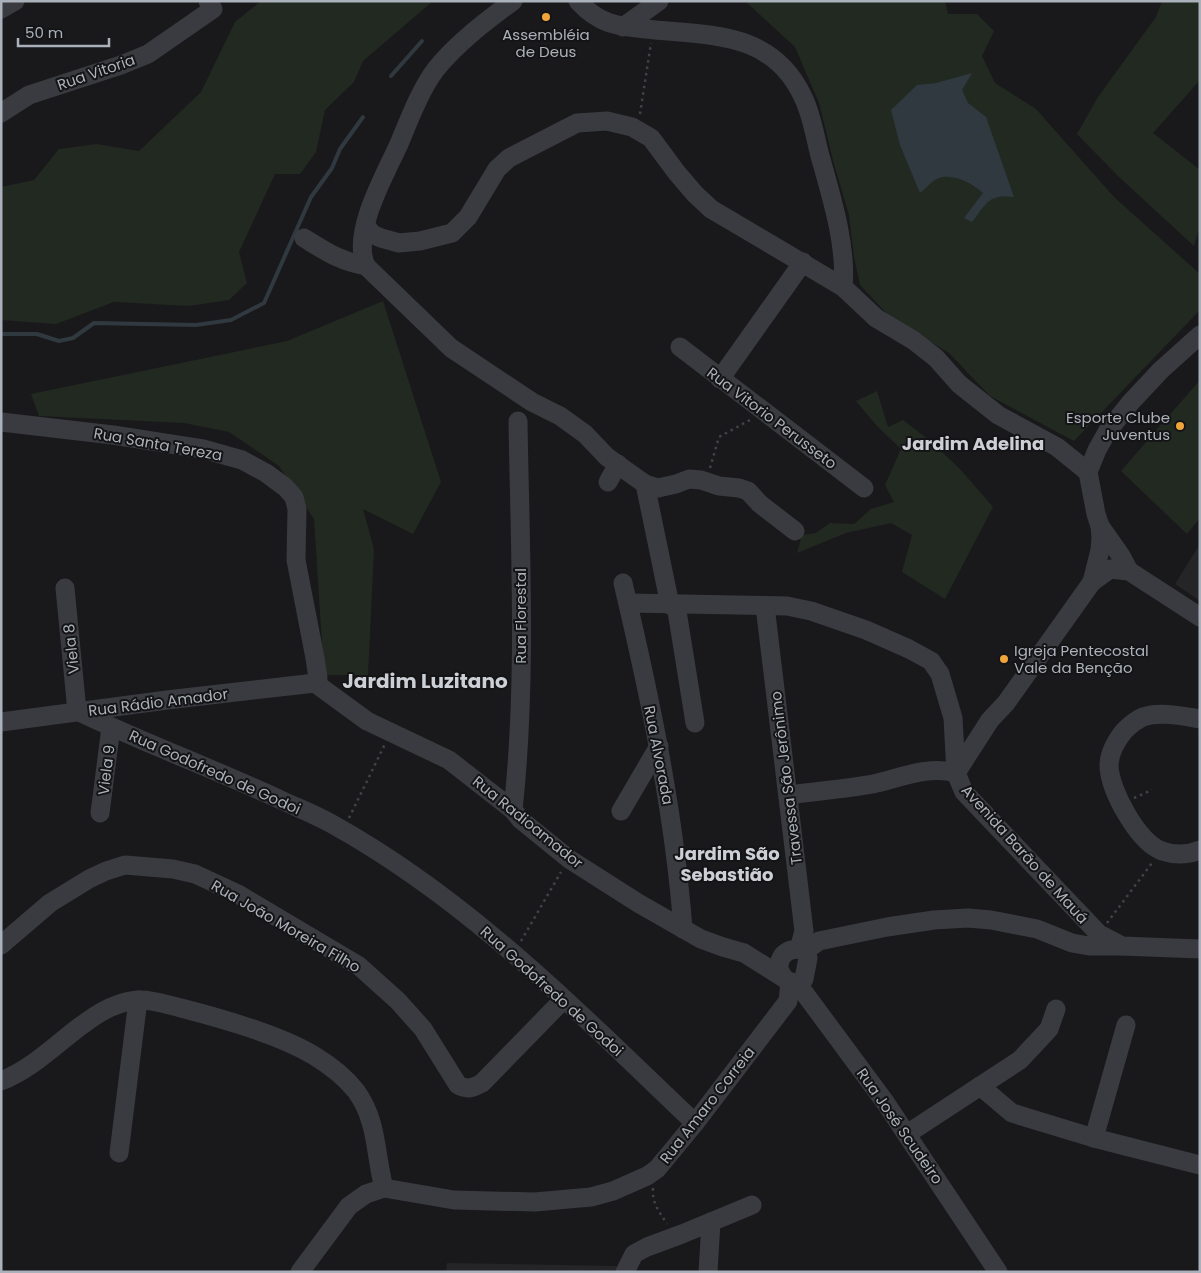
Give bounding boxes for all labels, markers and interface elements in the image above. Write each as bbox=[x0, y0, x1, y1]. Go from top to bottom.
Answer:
marker: Assembléia de Deus bbox=[540, 11, 552, 23]
scale bar bbox=[18, 15, 109, 47]
text: 50 m bbox=[25, 22, 63, 43]
place label: Assembléia de Deus bbox=[502, 24, 590, 62]
street label: Rua Vitoria bbox=[54, 49, 138, 95]
street label: Rua Vitorio Perusseto bbox=[703, 362, 841, 474]
place label: Esporte Clube Juventus bbox=[1066, 407, 1170, 445]
marker: Esporte Clube Juventus bbox=[1174, 420, 1186, 432]
street label: Rua Santa Tereza bbox=[92, 422, 224, 466]
district label: Jardim Adelina bbox=[902, 431, 1044, 456]
street label: Rua Florestal bbox=[510, 568, 531, 664]
street label: Viela 8 bbox=[58, 623, 84, 675]
place label: Igreja Pentecostal Vale da Benção bbox=[1014, 640, 1149, 678]
marker: Igreja Pentecostal Vale da Benção bbox=[998, 653, 1010, 665]
district label: Jardim Luzitano bbox=[342, 667, 508, 695]
street label: Rua Rádio Amador bbox=[87, 683, 229, 721]
street label: Travessa São Jerônimo bbox=[765, 690, 807, 866]
street label: Rua Alvorada bbox=[639, 704, 679, 806]
street label: Rua Godofredo de Godoi bbox=[126, 725, 304, 819]
street label: Viela 9 bbox=[93, 744, 119, 796]
street label: Rua Radioamador bbox=[468, 771, 588, 873]
street label: Avenida Barão de Mauá bbox=[957, 780, 1093, 928]
district label: Jardim São Sebastião bbox=[674, 841, 780, 887]
street label: Rua João Moreira Filho bbox=[208, 875, 364, 977]
street label: Rua Godofredo de Godoi bbox=[476, 921, 628, 1061]
street label: Rua Amaro Correia bbox=[655, 1042, 759, 1168]
street label: Rua José Scudeiro bbox=[852, 1064, 948, 1188]

